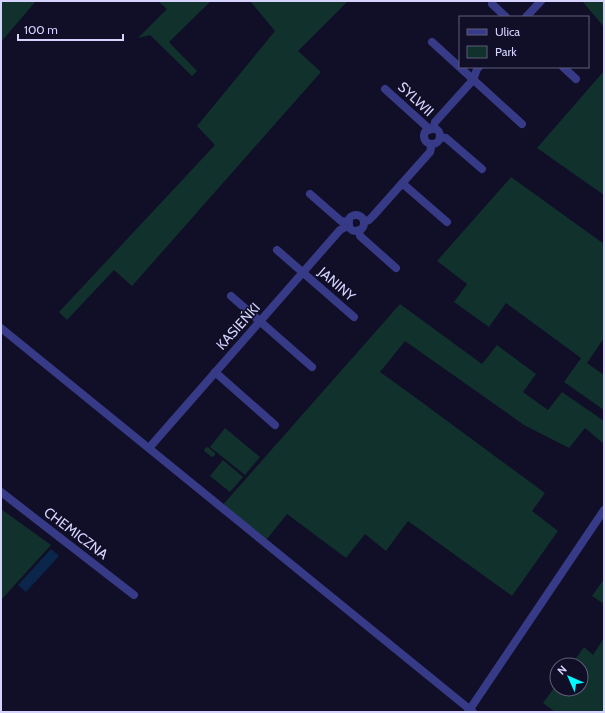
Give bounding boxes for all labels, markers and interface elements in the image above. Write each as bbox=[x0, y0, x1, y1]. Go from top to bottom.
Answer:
scale bar bbox=[18, 16, 123, 42]
legend bbox=[459, 16, 589, 68]
text: 100 m bbox=[24, 22, 58, 37]
text: Ulica bbox=[495, 24, 520, 39]
text: Park bbox=[495, 44, 517, 59]
street label: SYLWII bbox=[394, 78, 438, 120]
street label: JANINY bbox=[314, 262, 360, 306]
street label: KASIEŃKI bbox=[212, 299, 264, 353]
street label: CHEMICZNA bbox=[40, 503, 112, 563]
north arrow bbox=[549, 657, 589, 697]
text: N bbox=[554, 662, 570, 678]

